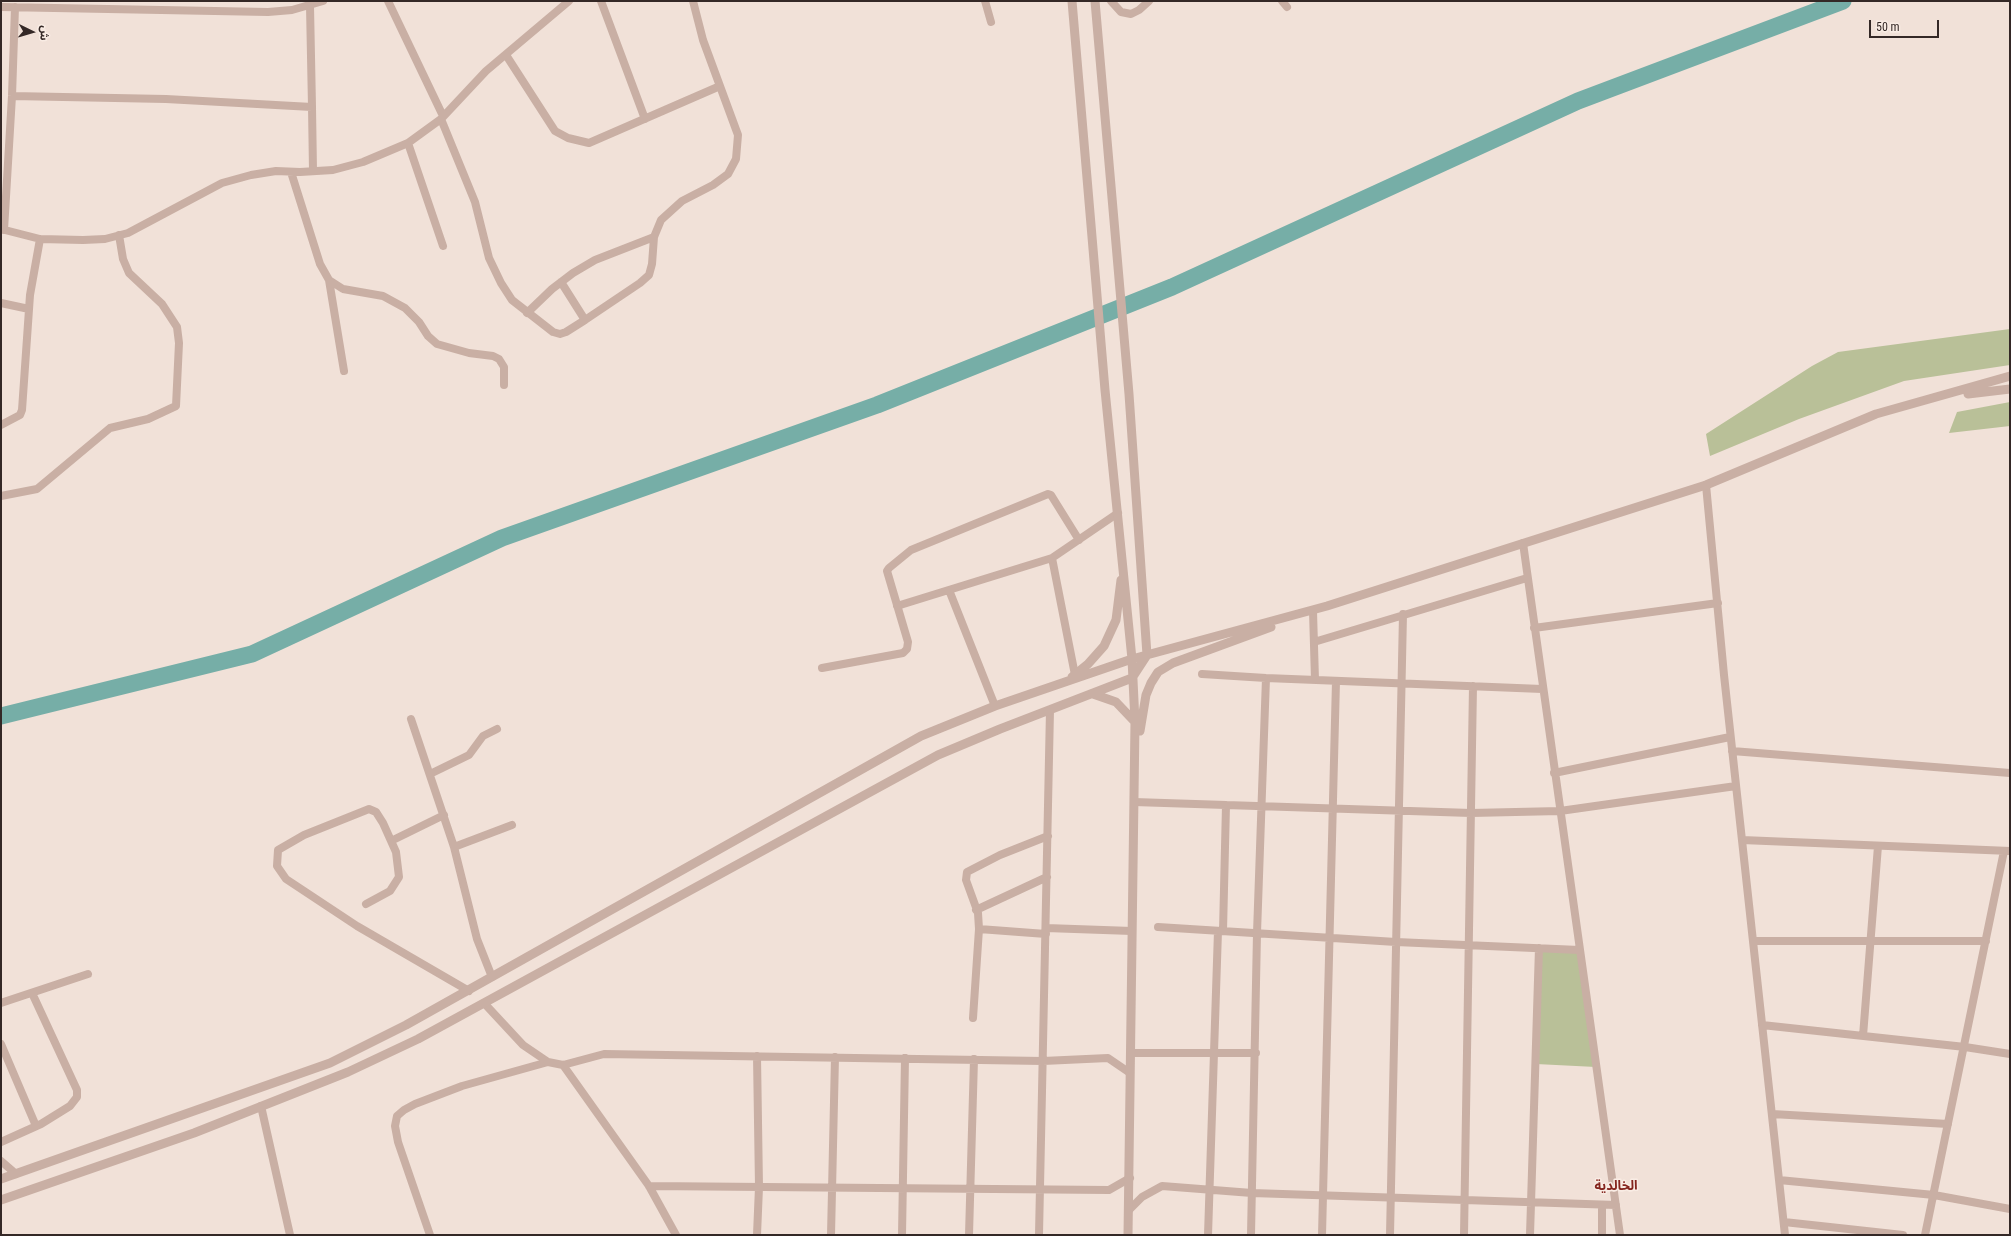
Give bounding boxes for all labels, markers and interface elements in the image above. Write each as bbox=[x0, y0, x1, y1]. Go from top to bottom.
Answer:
north arrow bbox=[12, 12, 52, 52]
scale bar bbox=[1871, 12, 1941, 38]
text: 50 m bbox=[1876, 20, 1900, 34]
text: ش bbox=[37, 25, 52, 41]
district label: الخالدية bbox=[1594, 1179, 1638, 1195]

